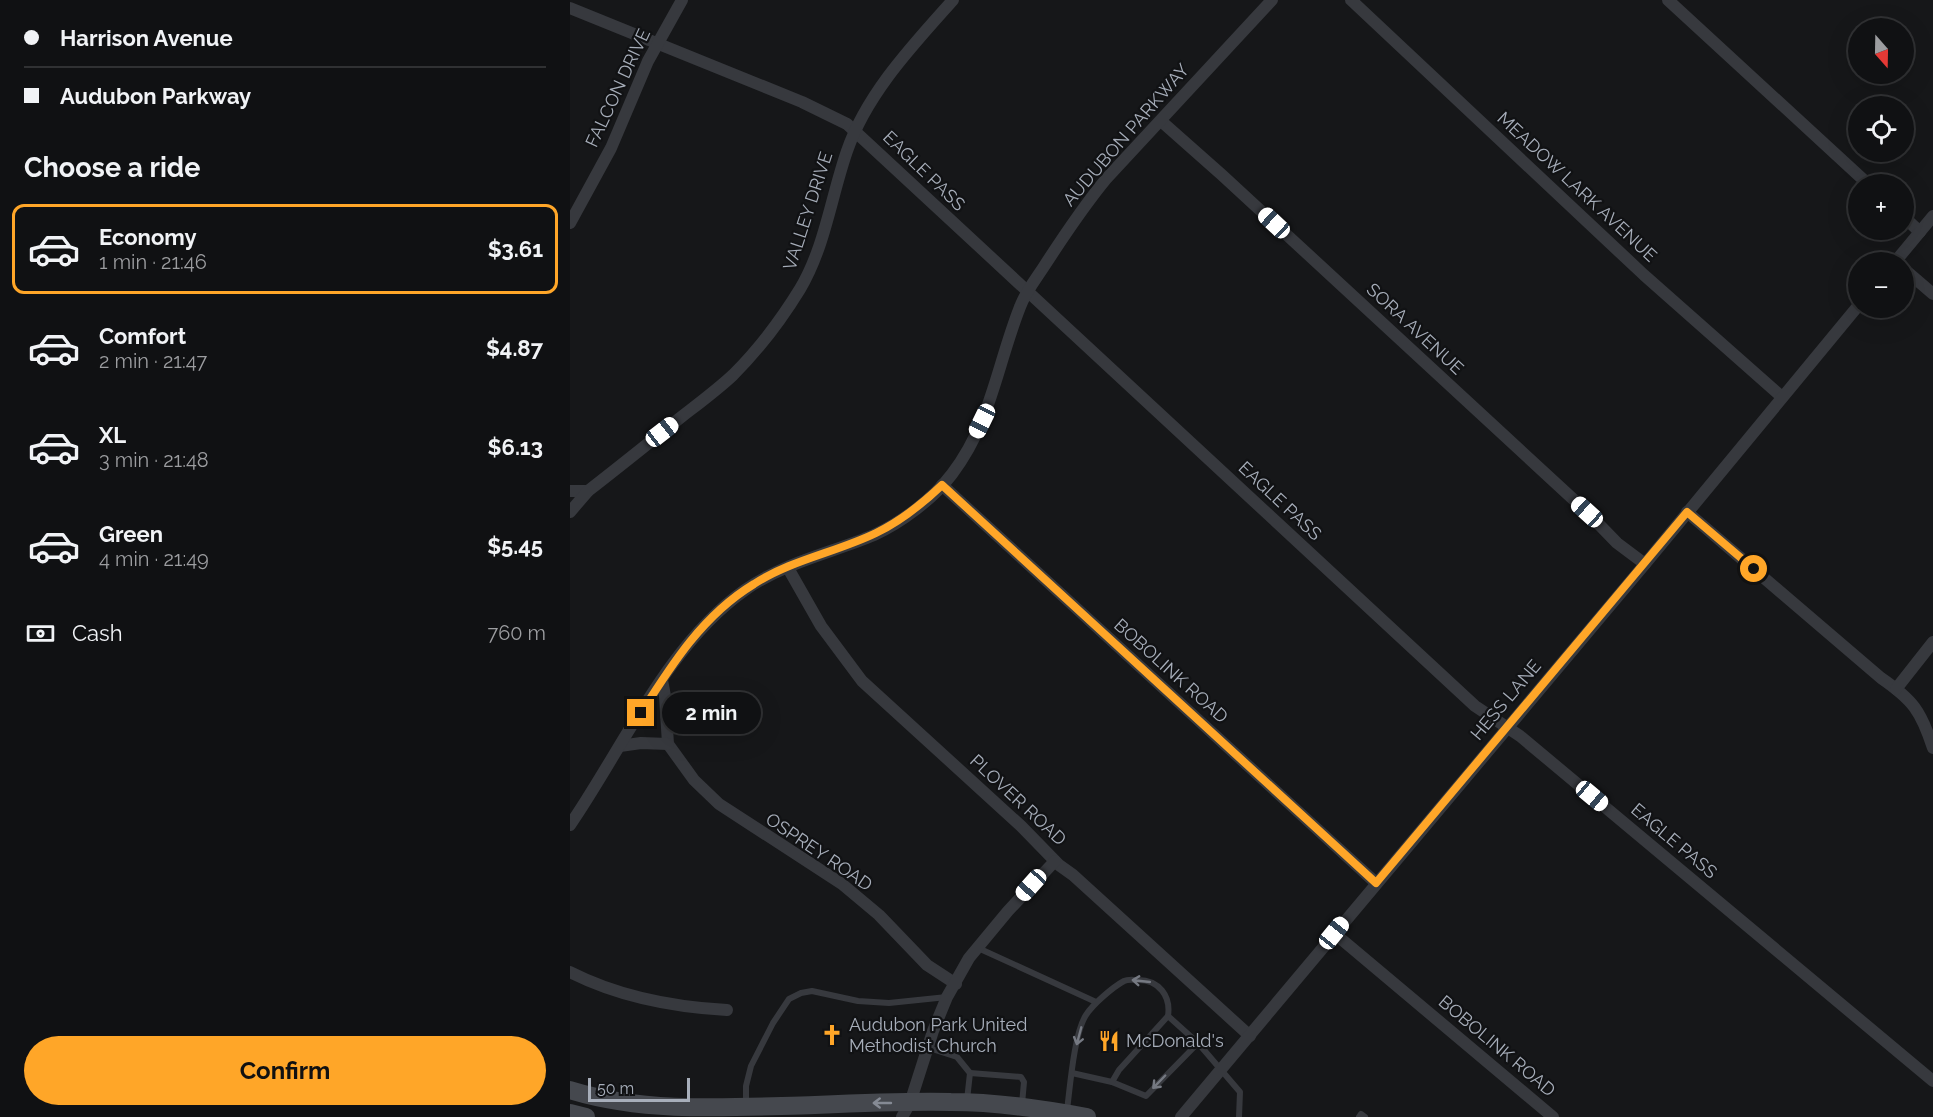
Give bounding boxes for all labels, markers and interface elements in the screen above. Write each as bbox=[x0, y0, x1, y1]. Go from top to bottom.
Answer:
north arrow bbox=[1848, 18, 1914, 84]
map controls bbox=[1848, 18, 1914, 318]
text: Harrison Avenue bbox=[60, 25, 233, 51]
street label: FALCON DRIVE bbox=[581, 25, 654, 150]
street label: AUDUBON PARKWAY bbox=[1058, 59, 1193, 210]
text: Audubon Parkway bbox=[60, 83, 251, 109]
button: locate bbox=[1848, 96, 1914, 162]
street label: MEADOW LARK AVENUE bbox=[1493, 107, 1661, 266]
street label: EAGLE PASS bbox=[879, 126, 970, 215]
street label: VALLEY DRIVE bbox=[779, 149, 837, 273]
text: Choose a ride bbox=[24, 152, 200, 183]
button: + bbox=[1848, 174, 1914, 240]
car bbox=[1255, 204, 1293, 242]
icon: car bbox=[27, 222, 81, 276]
text: Economy bbox=[99, 224, 197, 250]
text: $3.61 bbox=[488, 236, 543, 262]
text: 1 min · 21:46 bbox=[99, 250, 207, 274]
button: − bbox=[1848, 252, 1914, 318]
street label: SORA AVENUE bbox=[1363, 278, 1468, 379]
icon: car bbox=[27, 321, 81, 375]
text: Comfort bbox=[99, 323, 186, 349]
text: $4.87 bbox=[486, 335, 543, 361]
text: 2 min · 21:47 bbox=[99, 349, 207, 373]
car bbox=[966, 401, 998, 441]
car bbox=[642, 414, 682, 450]
icon: car bbox=[27, 420, 81, 474]
text: XL bbox=[99, 422, 126, 448]
text: $6.13 bbox=[488, 434, 543, 460]
text: 3 min · 21:48 bbox=[99, 448, 209, 472]
street label: EAGLE PASS bbox=[1235, 457, 1326, 544]
car bbox=[1568, 493, 1606, 531]
icon: car bbox=[27, 519, 81, 573]
text: Green bbox=[99, 521, 163, 547]
text: $5.45 bbox=[487, 533, 543, 559]
text: 4 min · 21:49 bbox=[99, 547, 209, 571]
route start bbox=[1740, 555, 1767, 582]
street label: BOBOLINK ROAD bbox=[1110, 614, 1233, 727]
icon: cash bbox=[24, 617, 57, 650]
text: Cash bbox=[72, 620, 123, 646]
text: 760 m bbox=[488, 621, 546, 645]
street label: HESS LANE bbox=[1466, 655, 1545, 744]
callout: 2 min bbox=[662, 692, 761, 734]
route end bbox=[627, 699, 654, 726]
text: 2 min bbox=[686, 701, 737, 725]
street label: PLOVER ROAD bbox=[966, 750, 1071, 850]
car bbox=[1572, 778, 1612, 814]
street label: EAGLE PASS bbox=[1627, 799, 1722, 883]
street label: OSPREY ROAD bbox=[762, 808, 877, 895]
car bbox=[1012, 866, 1050, 904]
car bbox=[1316, 913, 1352, 953]
one-way arrow bbox=[1131, 975, 1151, 986]
street label: BOBOLINK ROAD bbox=[1435, 991, 1560, 1101]
place label: Audubon Park United Methodist Church bbox=[849, 1014, 1027, 1056]
church icon: Audubon Park United Methodist Church bbox=[820, 1023, 844, 1047]
one-way arrow bbox=[1073, 1026, 1085, 1045]
restaurant icon: McDonald's bbox=[1097, 1029, 1121, 1053]
place label: McDonald's bbox=[1126, 1030, 1224, 1051]
button: Confirm bbox=[24, 1036, 546, 1105]
scale bar bbox=[588, 1075, 690, 1102]
one-way arrow bbox=[1152, 1075, 1167, 1090]
text: 50 m bbox=[597, 1079, 634, 1098]
one-way arrow bbox=[873, 1097, 893, 1109]

